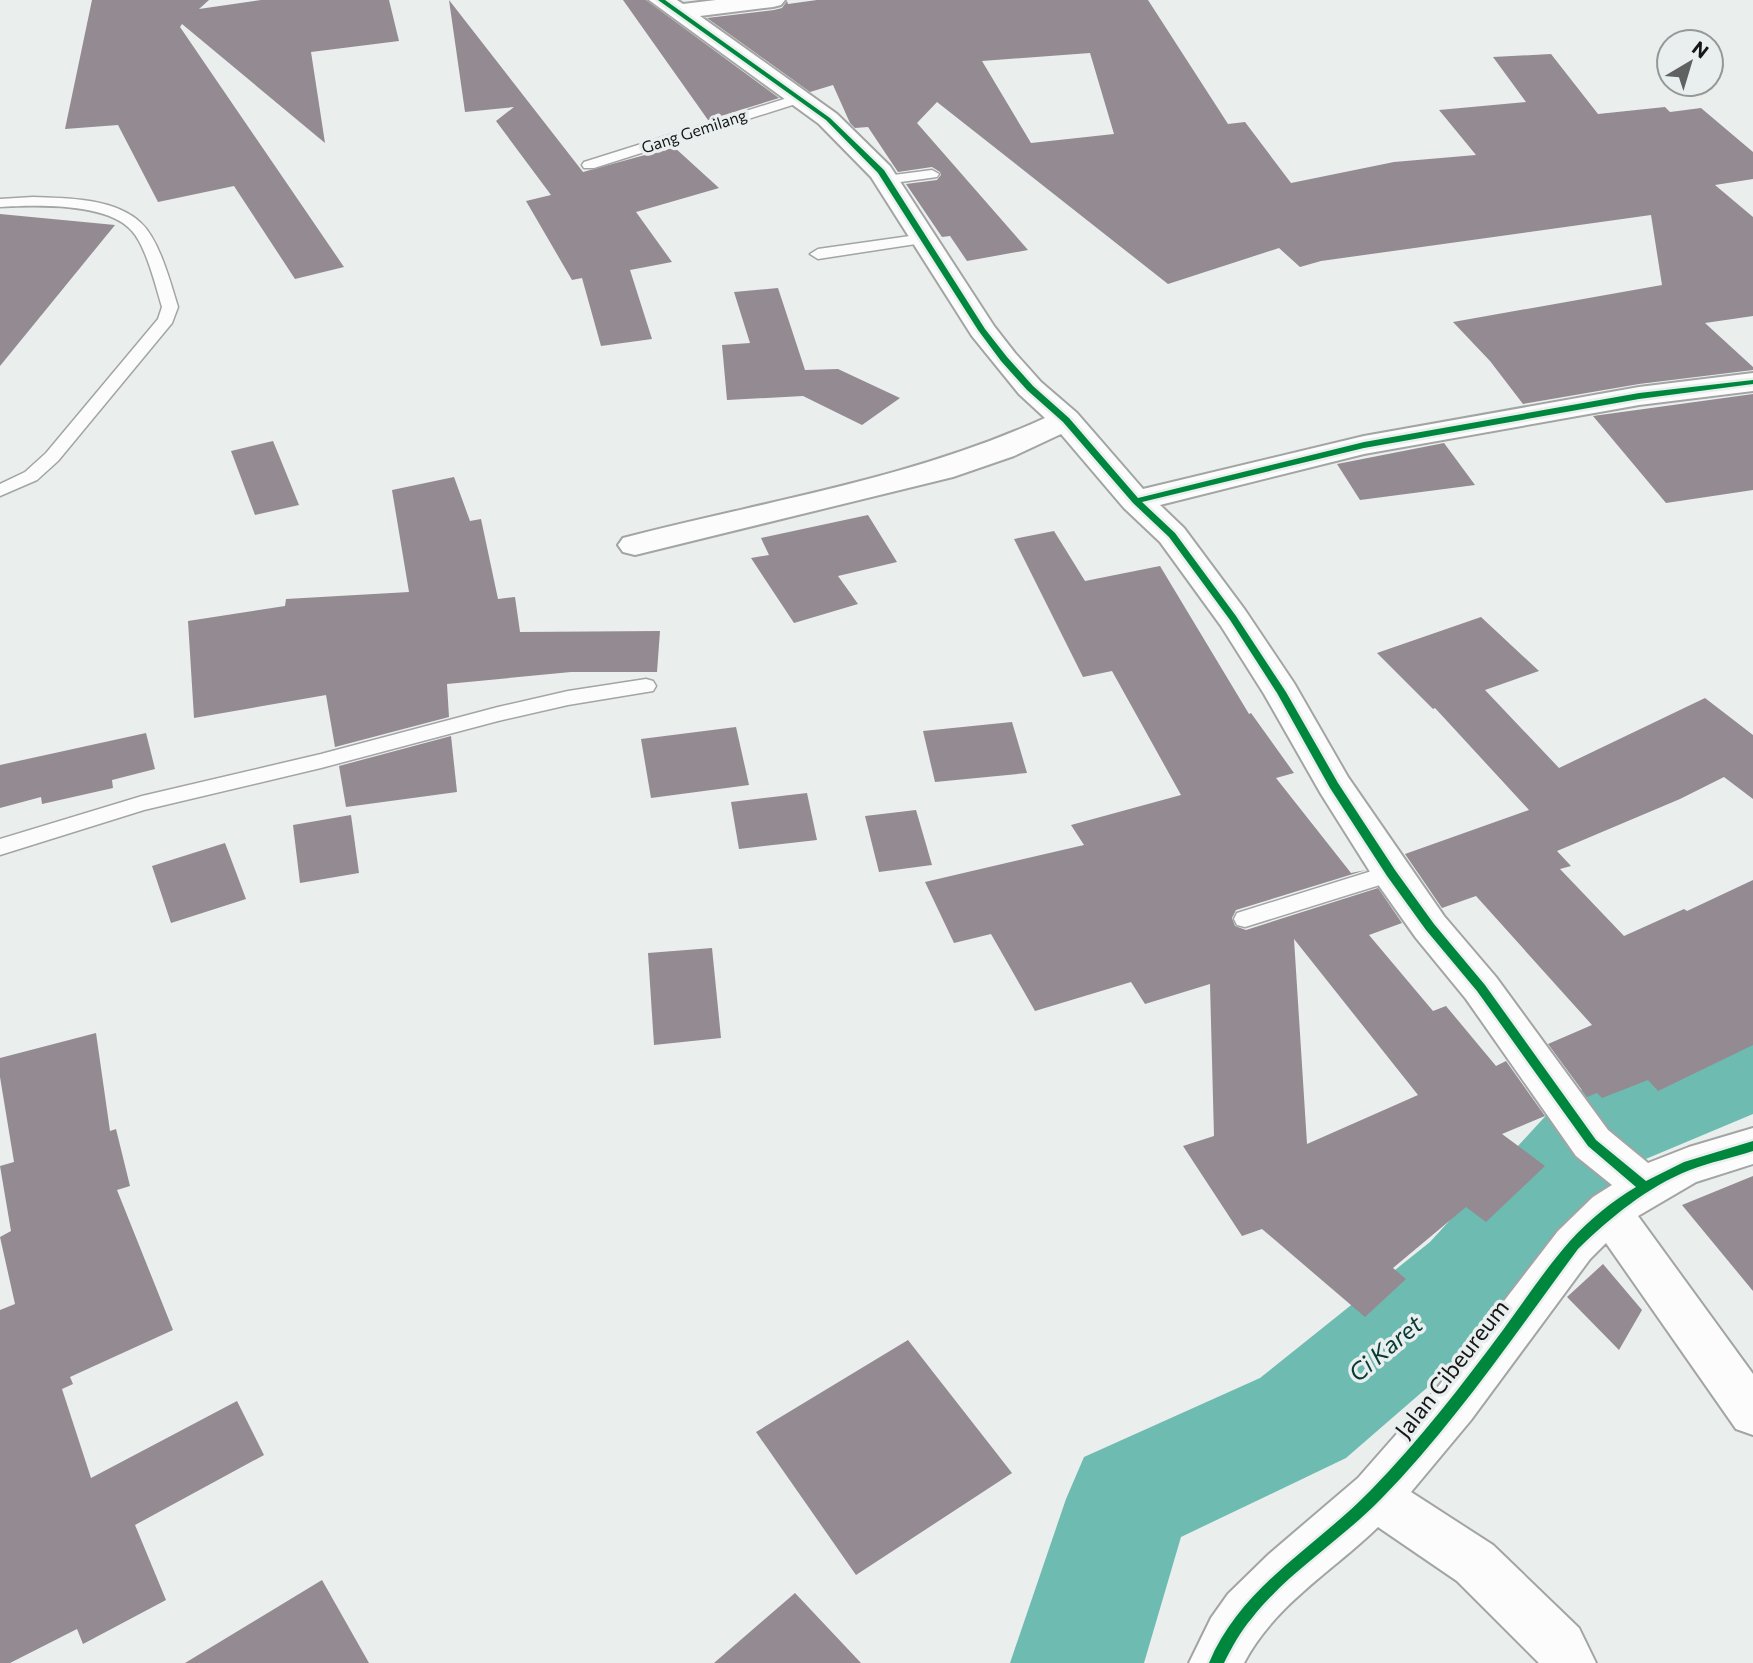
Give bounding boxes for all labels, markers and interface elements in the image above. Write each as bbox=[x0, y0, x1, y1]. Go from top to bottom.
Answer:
north arrow bbox=[1655, 28, 1725, 98]
text: N bbox=[1688, 36, 1713, 63]
street label: Gang Gemilang bbox=[639, 104, 749, 156]
street label: Jalan Cibeureum bbox=[1388, 1293, 1514, 1443]
water label: Ci Karet bbox=[1342, 1308, 1429, 1387]

